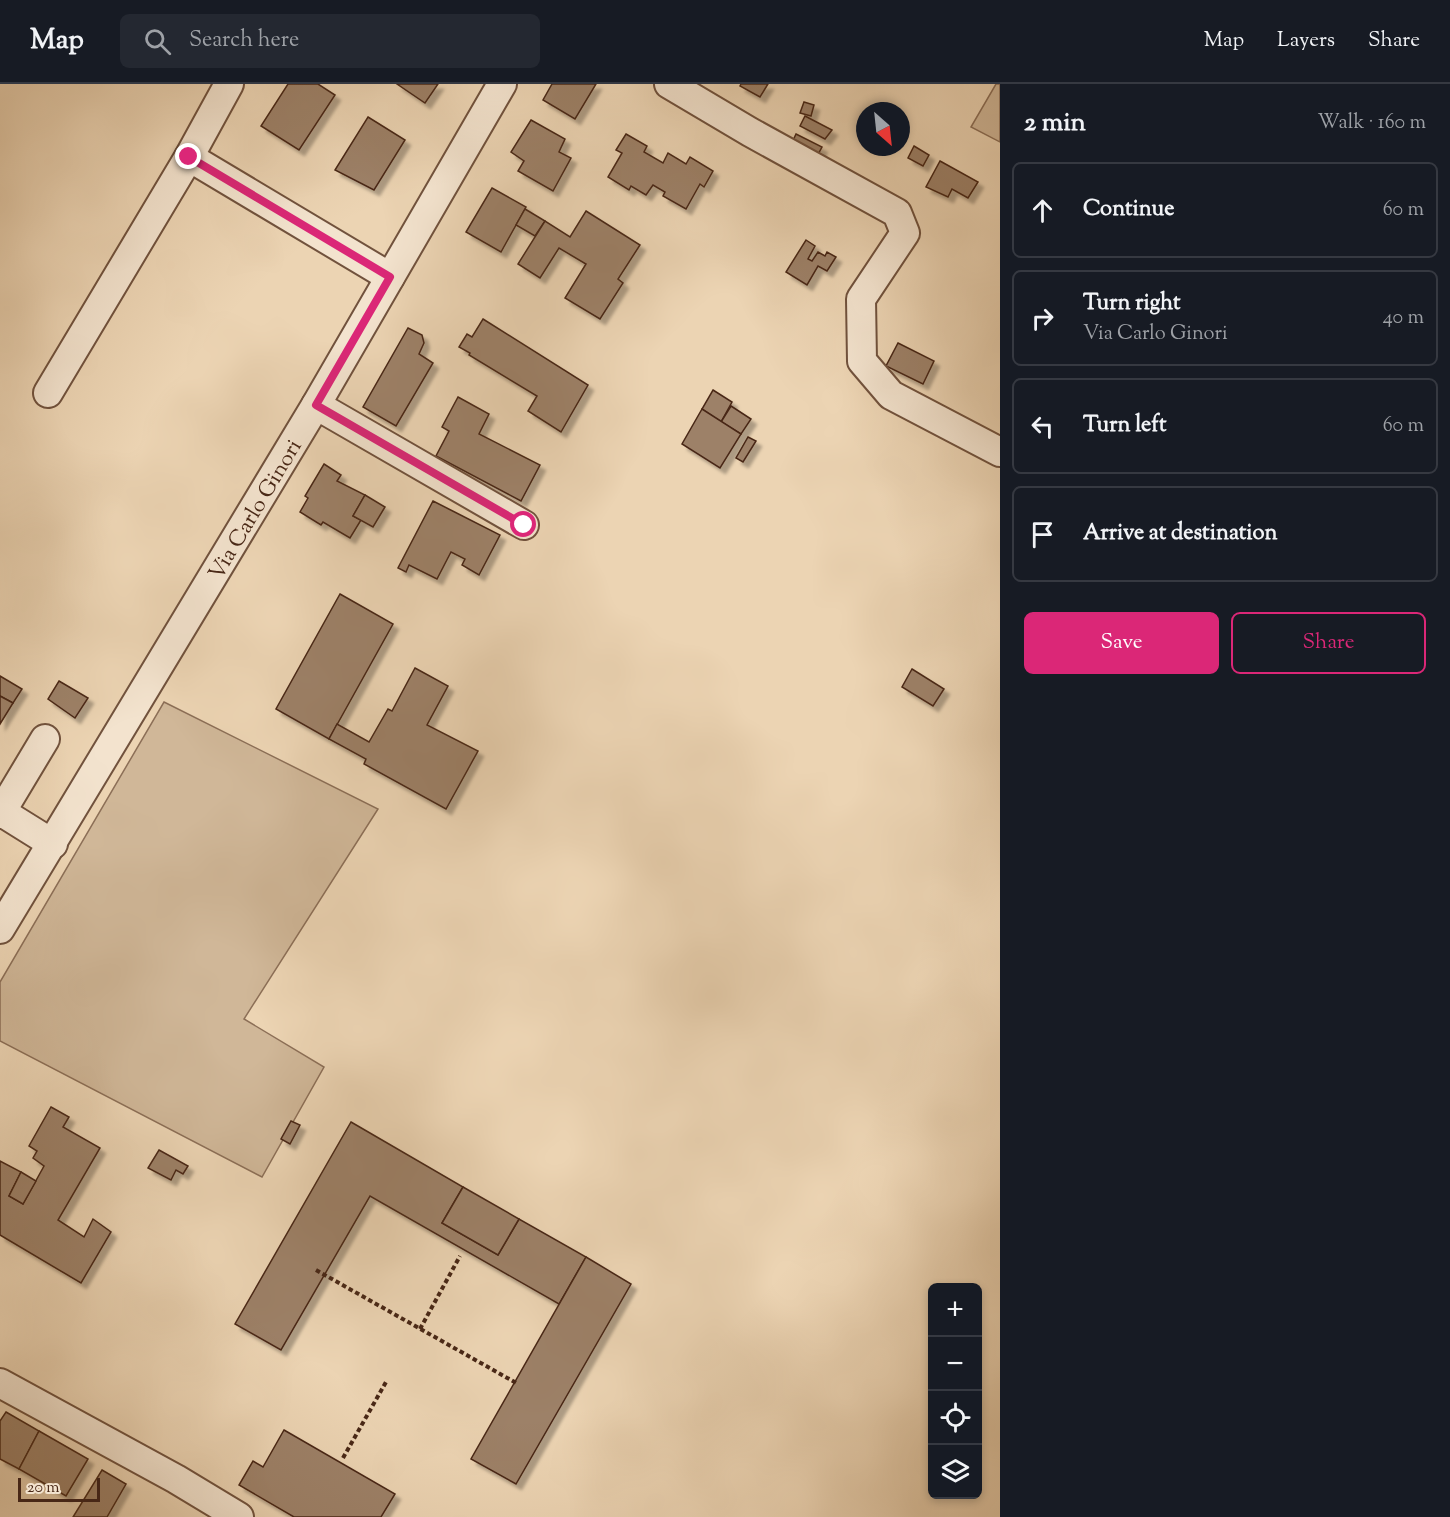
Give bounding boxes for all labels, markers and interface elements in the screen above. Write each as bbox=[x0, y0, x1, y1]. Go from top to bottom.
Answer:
search box bbox=[120, 14, 540, 68]
text: Map bbox=[30, 21, 84, 61]
icon: search bbox=[141, 25, 174, 58]
text: Search here bbox=[189, 25, 299, 57]
text: Map bbox=[1204, 26, 1244, 56]
text: Layers bbox=[1277, 26, 1335, 56]
text: Share bbox=[1368, 26, 1420, 56]
north arrow bbox=[856, 102, 910, 156]
text: 2 min bbox=[1024, 105, 1086, 142]
text: Walk · 160 m bbox=[1317, 109, 1426, 138]
route end bbox=[175, 143, 201, 169]
icon: ahead bbox=[1026, 194, 1059, 227]
text: Continue bbox=[1083, 194, 1174, 226]
text: 60 m bbox=[1383, 196, 1424, 225]
text: Turn right bbox=[1083, 288, 1180, 320]
icon: right bbox=[1026, 302, 1059, 335]
text: 40 m bbox=[1383, 304, 1424, 333]
text: Via Carlo Ginori bbox=[1083, 320, 1228, 349]
icon: left bbox=[1026, 410, 1059, 443]
text: Turn left bbox=[1083, 410, 1166, 442]
text: 60 m bbox=[1383, 412, 1424, 441]
street label: Via Carlo Ginori bbox=[202, 434, 311, 587]
route start bbox=[510, 511, 536, 537]
icon: arrive bbox=[1026, 518, 1059, 551]
text: Arrive at destination bbox=[1083, 518, 1278, 550]
button: Save bbox=[1024, 612, 1219, 674]
button: Share bbox=[1231, 612, 1426, 674]
map controls bbox=[928, 1283, 982, 1499]
button: + bbox=[928, 1283, 982, 1337]
button: − bbox=[928, 1337, 982, 1391]
button: locate bbox=[928, 1391, 982, 1445]
button: layers bbox=[928, 1445, 982, 1499]
scale bar bbox=[18, 1475, 100, 1502]
text: 20 m bbox=[27, 1477, 60, 1500]

